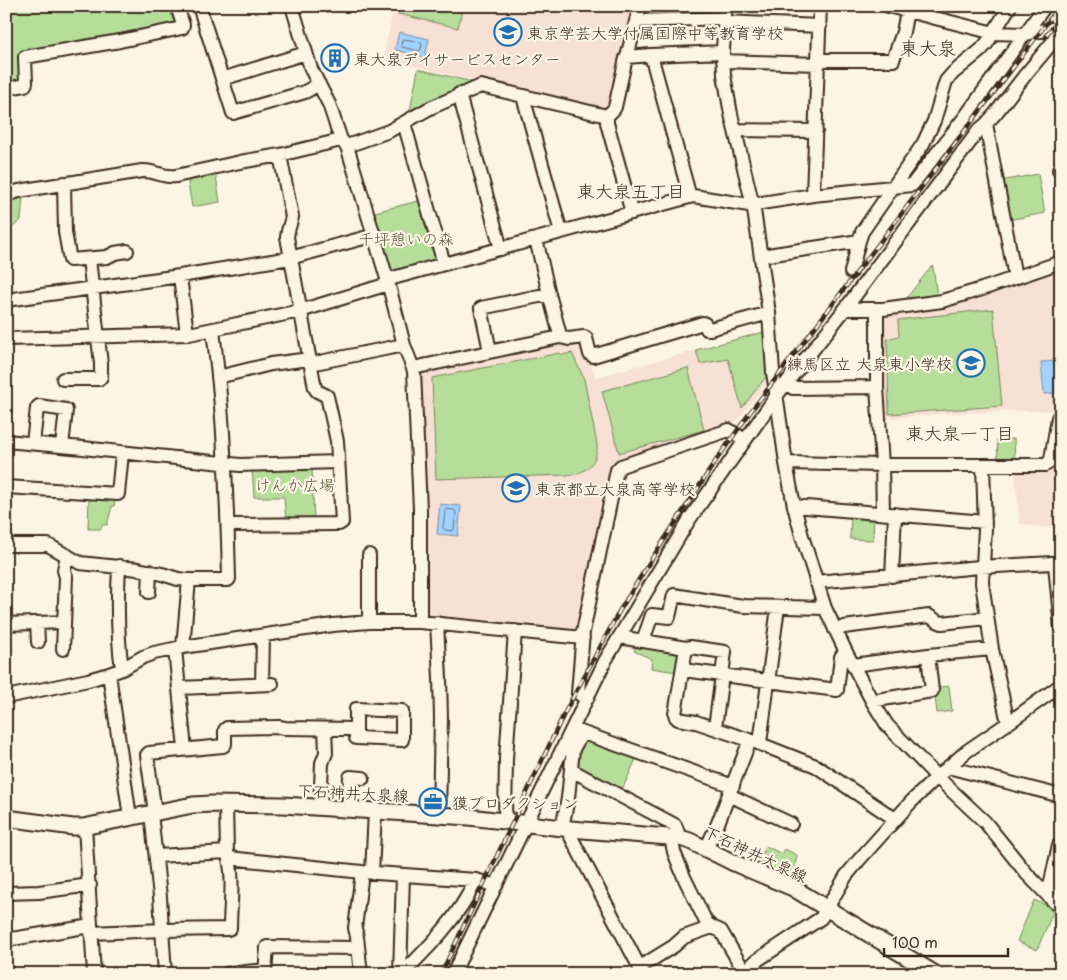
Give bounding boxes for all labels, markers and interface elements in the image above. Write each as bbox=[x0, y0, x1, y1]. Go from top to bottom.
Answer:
school or university icon: 東京学芸大学付属国際中等教育学校 bbox=[493, 17, 523, 47]
place label: 東京学芸大学付属国際中等教育学校 bbox=[527, 20, 783, 44]
district label: 東大泉 bbox=[899, 33, 957, 61]
building icon: 東大泉デイサービスセンター bbox=[320, 43, 350, 73]
place label: 東大泉デイサービスセンター bbox=[354, 46, 561, 70]
district label: 東大泉五丁目 bbox=[577, 177, 685, 204]
park label: 千坪憩いの森 bbox=[358, 226, 454, 250]
school or university icon: 練馬区立 大泉東小学校 bbox=[956, 348, 986, 378]
place label: 練馬区立 大泉東小学校 bbox=[787, 351, 952, 375]
district label: 東大泉一丁目 bbox=[906, 419, 1014, 446]
park label: けんか広場 bbox=[255, 472, 335, 496]
school or university icon: 東京都立大泉高等学校 bbox=[501, 473, 531, 503]
place label: 東京都立大泉高等学校 bbox=[535, 476, 695, 500]
street label: 下石神井大泉線 bbox=[296, 777, 410, 807]
office icon: 獏プロダクション bbox=[418, 787, 448, 817]
place label: 獏プロダクション bbox=[452, 790, 578, 814]
street label: 下石神井大泉線 bbox=[700, 818, 812, 888]
scale bar bbox=[884, 925, 1008, 957]
text: 100 m bbox=[892, 930, 938, 953]

